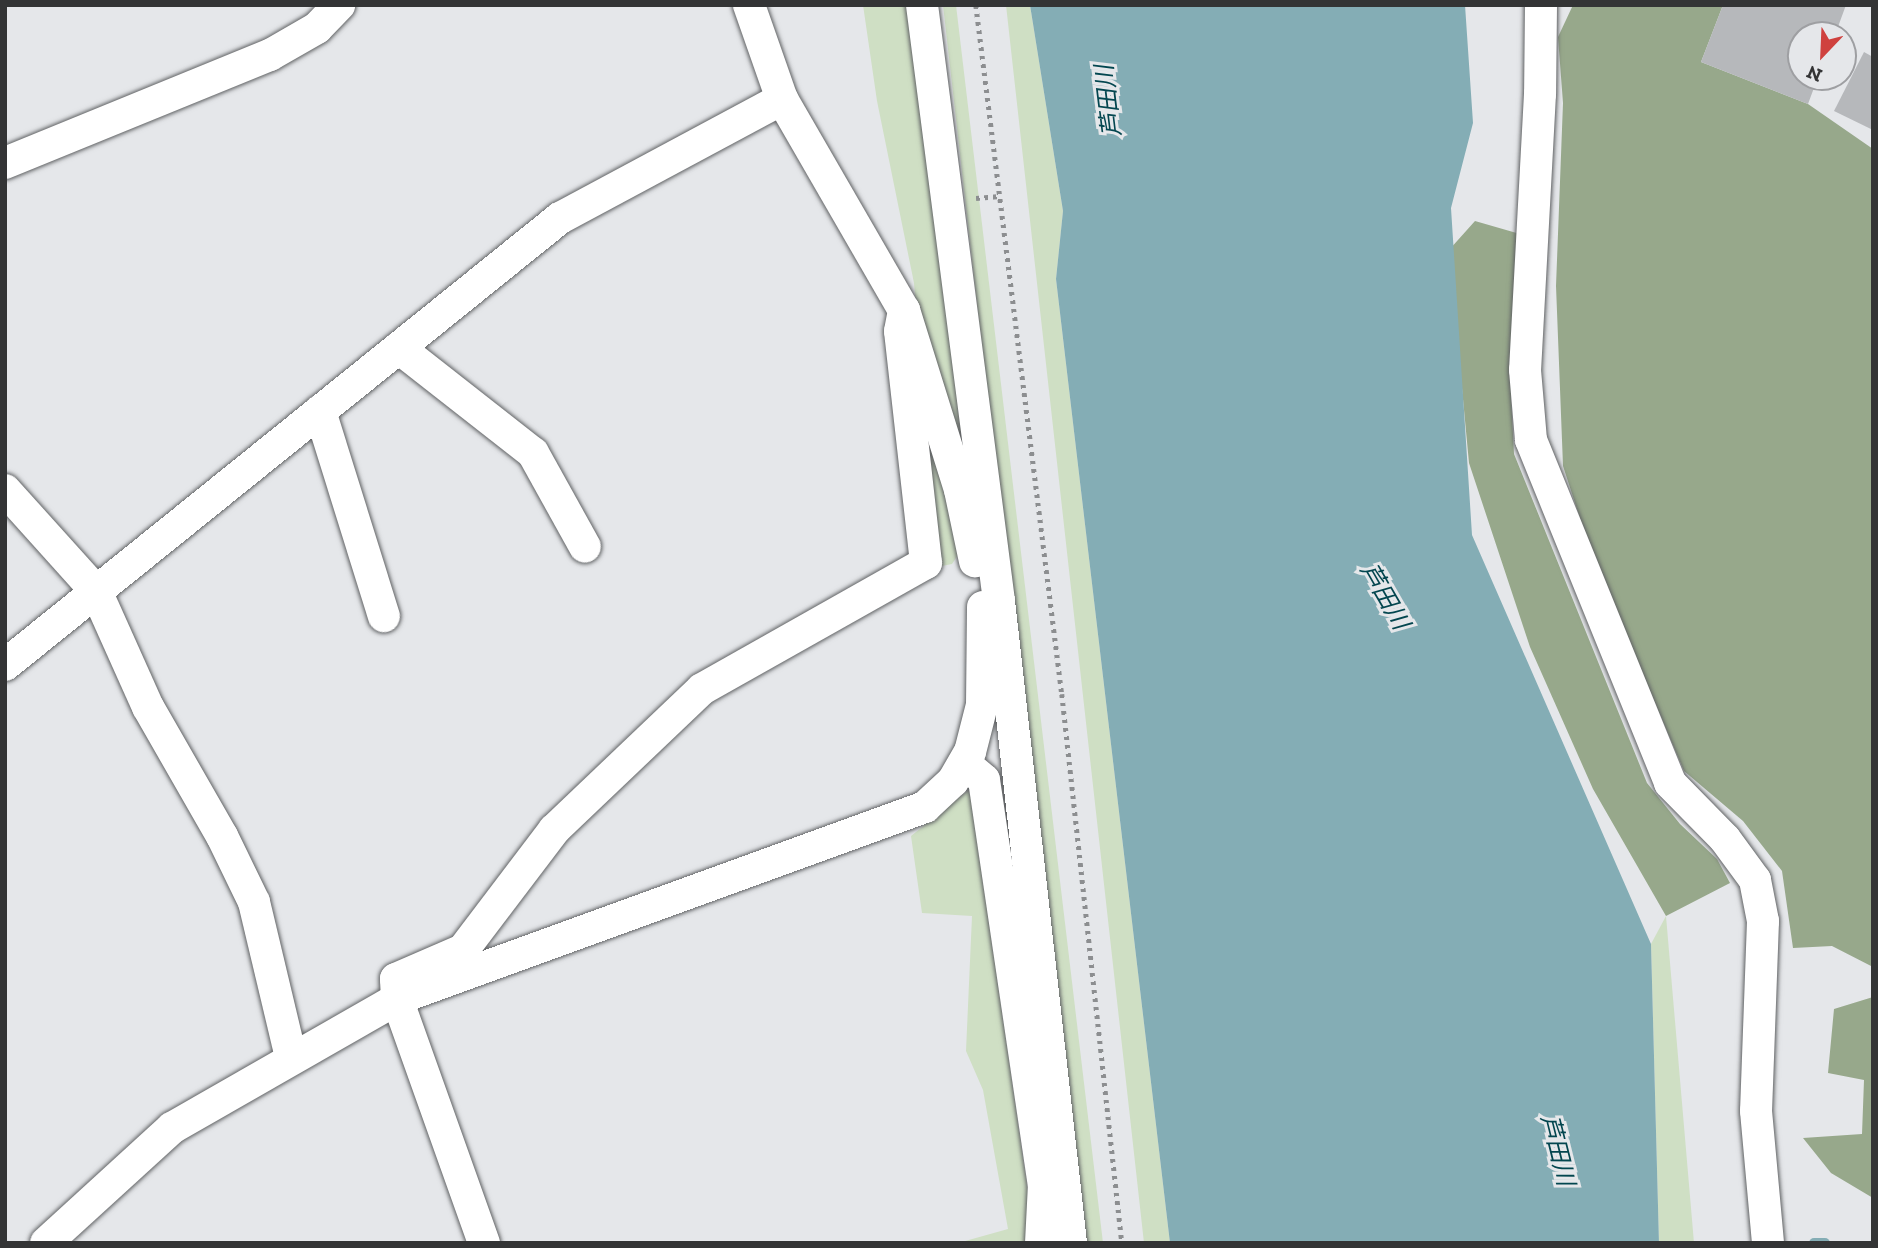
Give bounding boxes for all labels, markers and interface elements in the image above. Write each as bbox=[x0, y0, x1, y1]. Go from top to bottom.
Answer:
north arrow bbox=[1787, 21, 1857, 91]
text: N bbox=[1803, 61, 1826, 87]
water label: 芦田川 bbox=[1089, 64, 1127, 138]
water label: 芦田川 bbox=[1355, 558, 1415, 634]
water label: 芦田川 bbox=[1535, 1112, 1581, 1188]

